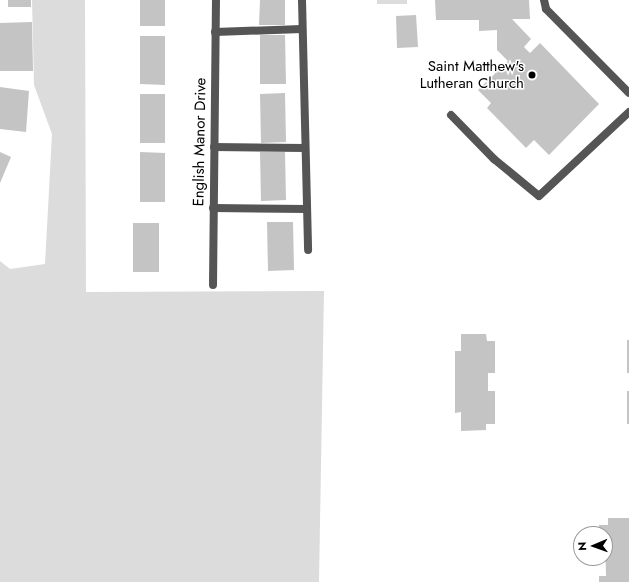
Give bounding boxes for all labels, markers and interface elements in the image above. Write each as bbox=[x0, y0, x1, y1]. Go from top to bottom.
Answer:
place label: Saint Matthew's Lutheran Church bbox=[420, 57, 524, 92]
marker: Saint Matthew's Lutheran Church bbox=[527, 70, 537, 80]
street label: English Manor Drive bbox=[190, 77, 210, 207]
north arrow bbox=[573, 526, 613, 566]
text: N bbox=[574, 542, 590, 551]

